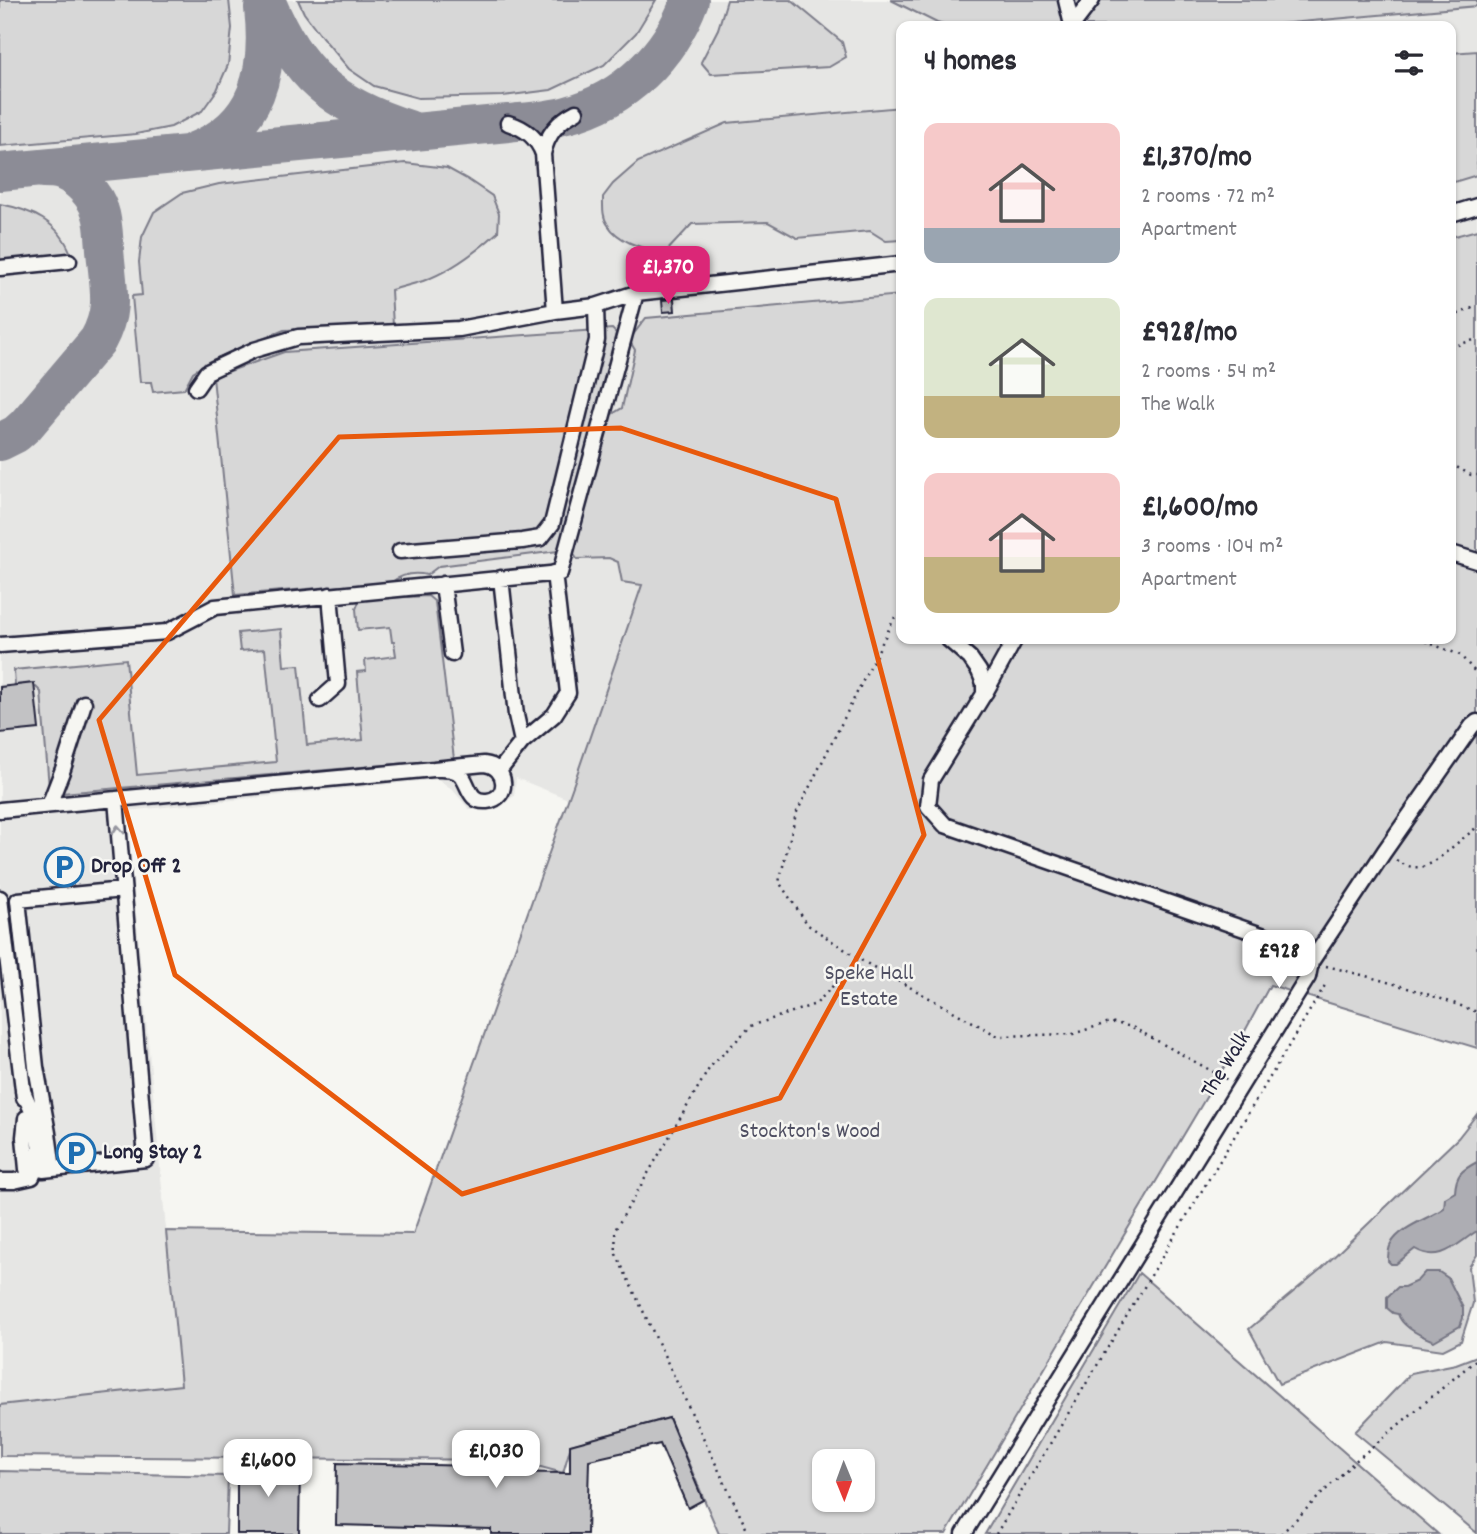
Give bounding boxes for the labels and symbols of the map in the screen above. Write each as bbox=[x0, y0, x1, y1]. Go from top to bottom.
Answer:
pin: £1,370 bbox=[611, 246, 725, 306]
one-way arrow bbox=[111, 824, 126, 835]
parking icon: Drop Off 2 bbox=[43, 846, 85, 888]
place label: Drop Off 2 bbox=[91, 851, 182, 884]
pin: £928 bbox=[1238, 930, 1320, 990]
park label: Speke Hall Estate bbox=[824, 958, 914, 1017]
street label: The Walk bbox=[1193, 1025, 1261, 1105]
park label: Stockton's Wood bbox=[740, 1116, 880, 1149]
parking icon: Long Stay 2 bbox=[55, 1132, 97, 1174]
place label: Long Stay 2 bbox=[103, 1137, 203, 1170]
pin: £1,030 bbox=[439, 1430, 553, 1490]
pin: £1,600 bbox=[211, 1440, 325, 1499]
north arrow bbox=[812, 1449, 875, 1512]

